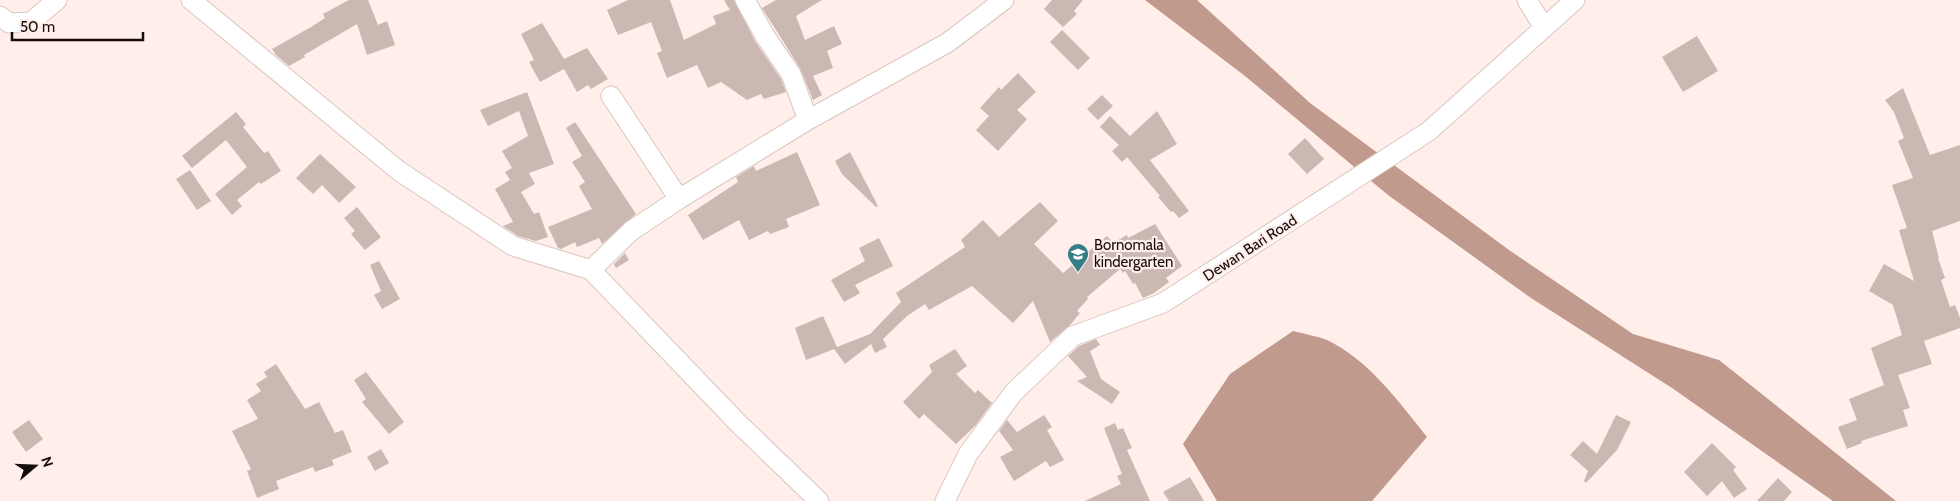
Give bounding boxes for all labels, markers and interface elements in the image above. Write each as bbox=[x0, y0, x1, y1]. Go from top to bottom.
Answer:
scale bar bbox=[12, 10, 144, 42]
text: 50 m bbox=[20, 18, 55, 36]
street label: Dewan Bari Road bbox=[1200, 211, 1300, 285]
place label: Bornomala kindergarten bbox=[1094, 236, 1173, 271]
school or university icon: Bornomala kindergarten bbox=[1066, 242, 1090, 273]
north arrow bbox=[10, 441, 60, 491]
text: N bbox=[37, 454, 57, 469]

